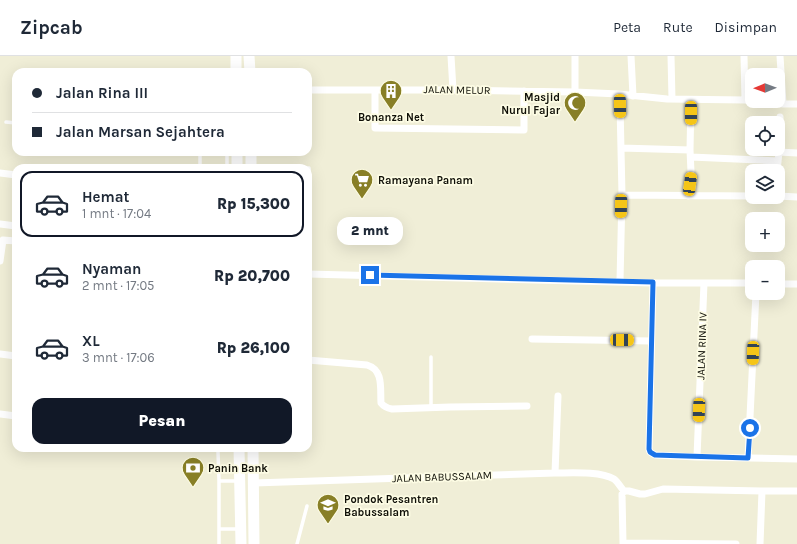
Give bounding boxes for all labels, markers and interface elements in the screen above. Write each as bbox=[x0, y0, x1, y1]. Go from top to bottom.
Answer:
text: Zipcab bbox=[20, 17, 83, 39]
text: Peta bbox=[613, 19, 641, 36]
text: Rute bbox=[663, 19, 693, 36]
text: Disimpan bbox=[715, 19, 777, 36]
north arrow bbox=[745, 68, 785, 108]
map controls bbox=[745, 68, 785, 300]
building icon: Bonanza Net bbox=[378, 78, 404, 111]
street label: JALAN MELUR bbox=[423, 83, 491, 97]
text: Jalan Rina III bbox=[56, 84, 148, 102]
mosque icon: Masjid Nurul Fajar bbox=[562, 90, 588, 123]
place label: Masjid Nurul Fajar bbox=[501, 91, 561, 117]
car bbox=[614, 94, 626, 118]
car bbox=[685, 101, 697, 125]
place label: Bonanza Net bbox=[358, 111, 425, 124]
button: locate bbox=[745, 116, 785, 156]
text: Jalan Marsan Sejahtera bbox=[56, 123, 225, 141]
button: layers bbox=[745, 164, 785, 204]
supermarket icon: Ramayana Panam bbox=[349, 167, 375, 200]
car bbox=[682, 171, 698, 197]
place label: Ramayana Panam bbox=[378, 174, 473, 187]
icon: car bbox=[34, 186, 70, 222]
text: Hemat bbox=[82, 188, 129, 206]
car bbox=[615, 194, 627, 218]
text: Rp 15,300 bbox=[217, 195, 290, 213]
text: 1 mnt · 17:04 bbox=[82, 206, 151, 221]
button: + bbox=[745, 212, 785, 252]
callout: 2 mnt bbox=[337, 217, 403, 245]
text: 2 mnt bbox=[351, 223, 389, 238]
icon: car bbox=[34, 258, 70, 294]
text: Nyaman bbox=[82, 260, 141, 278]
button: − bbox=[745, 260, 785, 300]
route end bbox=[361, 266, 379, 284]
text: Rp 20,700 bbox=[214, 267, 290, 285]
text: 2 mnt · 17:05 bbox=[82, 278, 154, 293]
street label: JALAN RINA IV bbox=[694, 312, 710, 380]
icon: car bbox=[34, 330, 70, 366]
text: XL bbox=[82, 332, 100, 350]
car bbox=[610, 334, 634, 346]
text: Rp 26,100 bbox=[217, 339, 290, 357]
car bbox=[747, 341, 759, 365]
text: 3 mnt · 17:06 bbox=[82, 350, 155, 365]
button: Pesan bbox=[32, 398, 292, 444]
car bbox=[693, 398, 705, 422]
route start bbox=[741, 419, 759, 437]
bank icon: Panin Bank bbox=[180, 455, 206, 488]
place label: Panin Bank bbox=[208, 462, 268, 475]
street label: JALAN BABUSSALAM bbox=[392, 469, 492, 485]
school or university icon: Pondok Pesantren Babussalam bbox=[315, 492, 341, 525]
place label: Pondok Pesantren Babussalam bbox=[344, 493, 438, 519]

